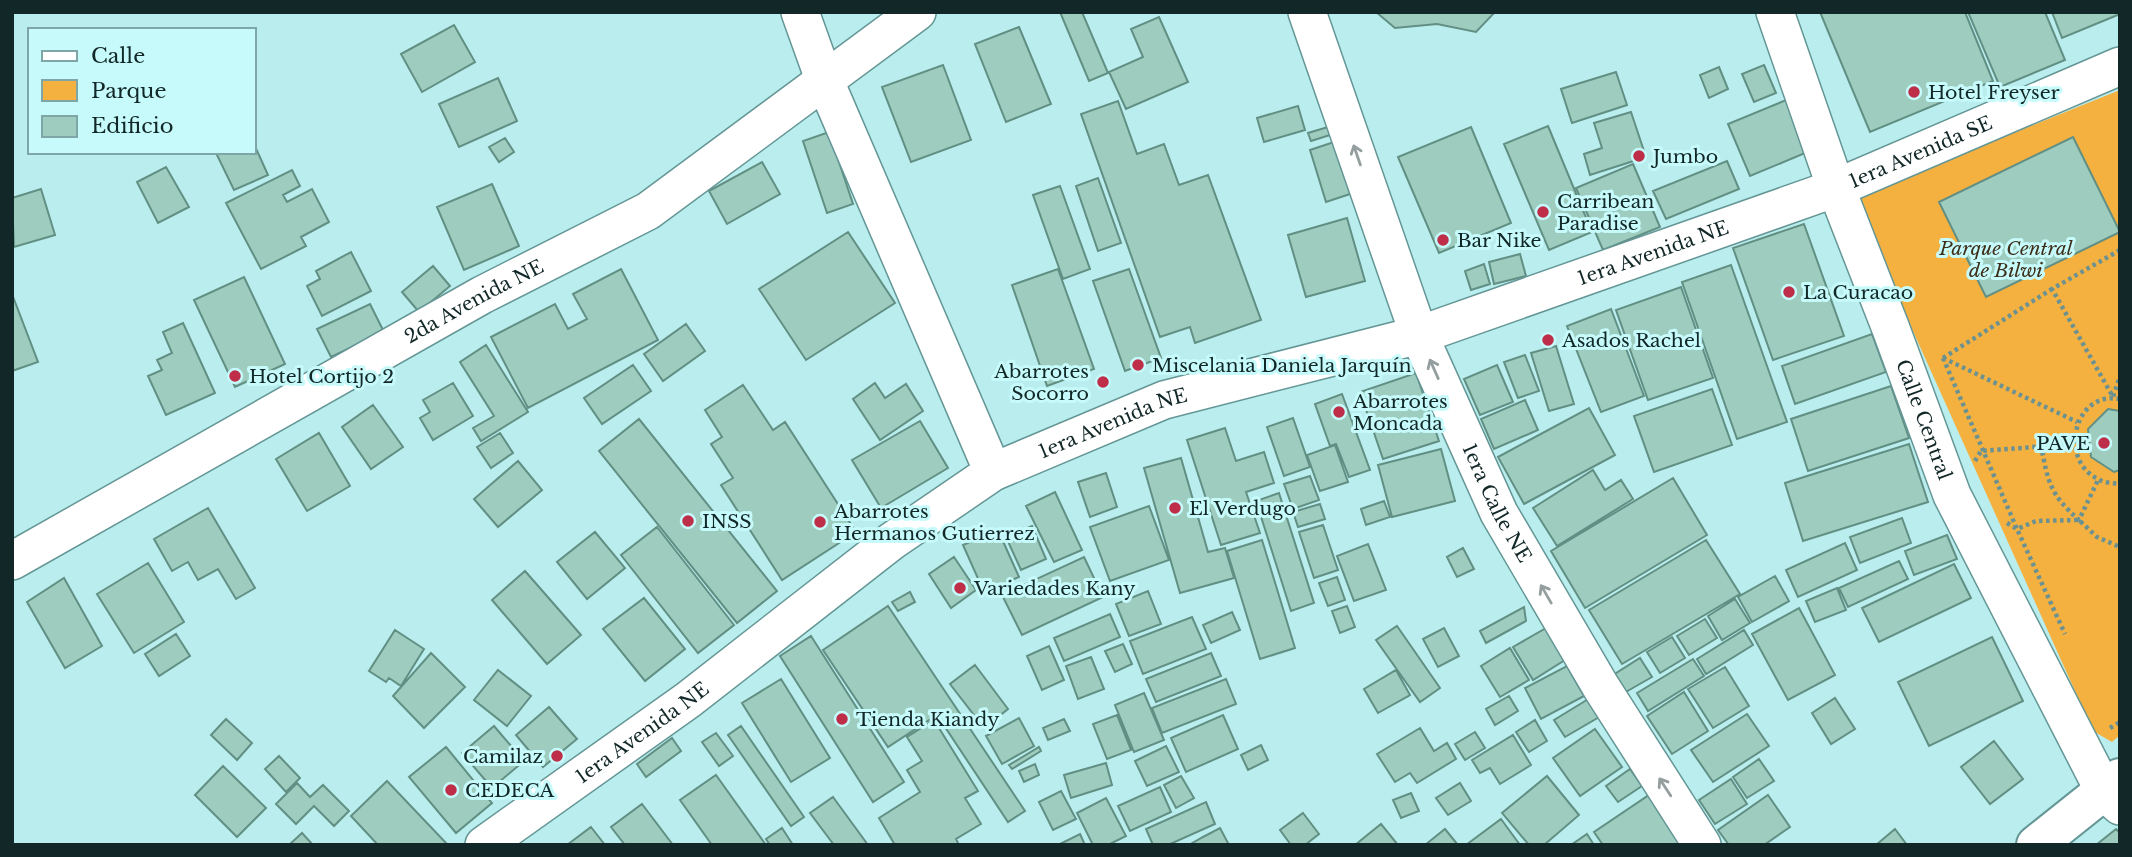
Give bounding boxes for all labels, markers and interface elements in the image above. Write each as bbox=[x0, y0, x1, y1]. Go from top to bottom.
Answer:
legend bbox=[28, 28, 256, 154]
text: Calle bbox=[91, 43, 145, 69]
text: Parque bbox=[91, 78, 166, 104]
place label: Hotel Freyser bbox=[1928, 81, 2060, 104]
marker: Hotel Freyser bbox=[1906, 84, 1922, 100]
street label: 1era Avenida SE bbox=[1846, 111, 1996, 193]
text: Edificio bbox=[91, 113, 173, 139]
one-way arrow bbox=[1350, 144, 1362, 166]
place label: Jumbo bbox=[1650, 145, 1718, 168]
marker: Jumbo bbox=[1631, 148, 1647, 164]
place label: Carribean Paradise bbox=[1557, 190, 1654, 235]
marker: Carribean Paradise bbox=[1535, 204, 1551, 220]
street label: 1era Avenida NE bbox=[1575, 216, 1732, 290]
place label: Bar Nike bbox=[1457, 229, 1541, 252]
marker: Bar Nike bbox=[1435, 232, 1451, 248]
park label: Parque Central de Bilwi bbox=[1938, 237, 2073, 282]
street label: 2da Avenida NE bbox=[401, 255, 547, 348]
place label: La Curacao bbox=[1803, 281, 1913, 304]
marker: La Curacao bbox=[1781, 284, 1797, 300]
place label: Asados Rachel bbox=[1561, 329, 1701, 352]
marker: Asados Rachel bbox=[1540, 332, 1556, 348]
place label: Miscelania Daniela Jarquín bbox=[1152, 354, 1411, 377]
street label: Calle Central bbox=[1891, 356, 1956, 483]
marker: Miscelania Daniela Jarquín bbox=[1130, 357, 1146, 373]
one-way arrow bbox=[1427, 358, 1440, 380]
place label: Abarrotes Socorro bbox=[993, 360, 1089, 405]
place label: Hotel Cortijo 2 bbox=[249, 365, 394, 388]
marker: Hotel Cortijo 2 bbox=[227, 368, 243, 384]
marker: Abarrotes Socorro bbox=[1095, 374, 1111, 390]
street label: 1era Avenida NE bbox=[1035, 384, 1190, 463]
place label: Abarrotes Moncada bbox=[1352, 390, 1448, 435]
marker: Abarrotes Moncada bbox=[1331, 404, 1347, 420]
place label: PAVE bbox=[2036, 432, 2090, 455]
marker: PAVE bbox=[2096, 435, 2112, 451]
street label: 1era Calle NE bbox=[1457, 440, 1536, 566]
place label: El Verdugo bbox=[1189, 497, 1296, 520]
place label: Abarrotes Hermanos Gutierrez bbox=[833, 500, 1035, 545]
marker: El Verdugo bbox=[1167, 500, 1183, 516]
place label: INSS bbox=[702, 510, 751, 533]
marker: INSS bbox=[680, 513, 696, 529]
marker: Abarrotes Hermanos Gutierrez bbox=[812, 514, 828, 530]
place label: Variedades Kany bbox=[973, 577, 1135, 600]
marker: Variedades Kany bbox=[952, 580, 968, 596]
one-way arrow bbox=[1539, 584, 1553, 604]
street label: 1era Avenida NE bbox=[571, 677, 713, 788]
place label: Tienda Kiandy bbox=[856, 708, 999, 731]
marker: Tienda Kiandy bbox=[834, 711, 850, 727]
place label: Camilaz bbox=[463, 745, 543, 768]
marker: Camilaz bbox=[549, 748, 565, 764]
one-way arrow bbox=[1658, 778, 1672, 798]
place label: CEDECA bbox=[465, 779, 555, 802]
marker: CEDECA bbox=[443, 782, 459, 798]

